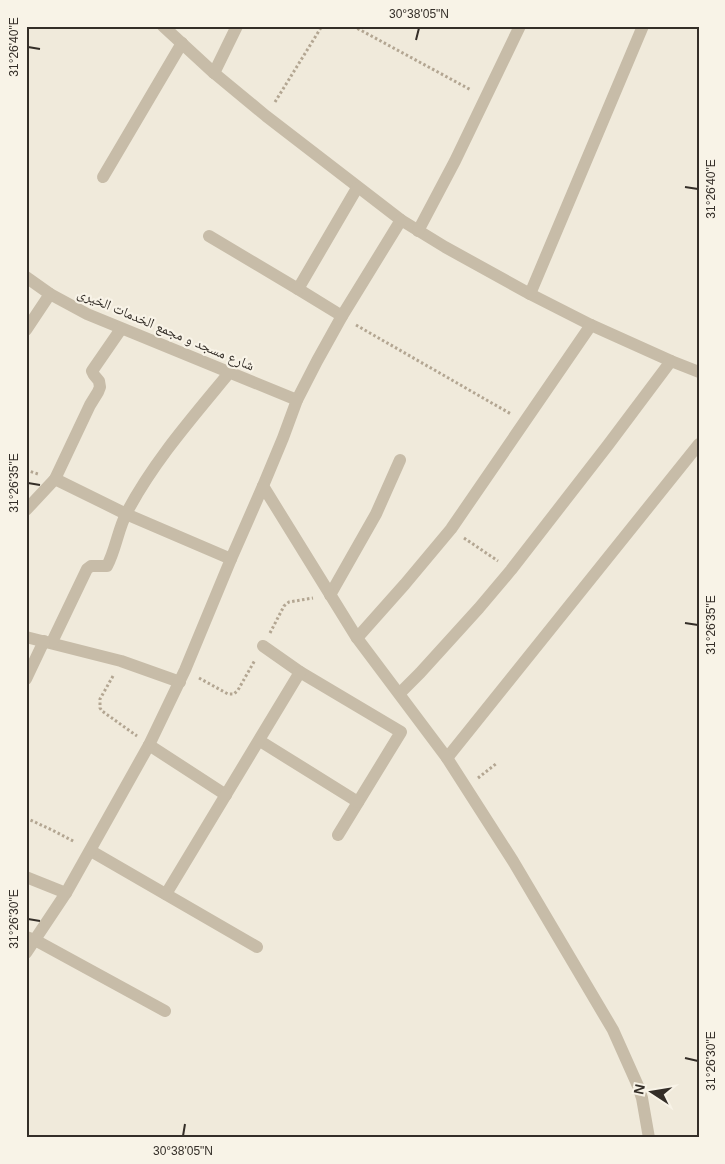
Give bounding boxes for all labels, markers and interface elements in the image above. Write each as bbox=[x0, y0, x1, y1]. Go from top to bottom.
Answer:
text: 30°38'05"N bbox=[389, 7, 449, 21]
text: 31°26'40"E bbox=[7, 17, 21, 77]
text: 31°26'40"E bbox=[704, 159, 718, 219]
street label: شارع مسجد و مجمع الخدمات الخيرى bbox=[74, 284, 257, 375]
text: 31°26'35"E bbox=[7, 453, 21, 513]
text: 31°26'35"E bbox=[704, 595, 718, 655]
text: 31°26'30"E bbox=[7, 889, 21, 949]
text: 31°26'30"E bbox=[704, 1031, 718, 1091]
north arrow bbox=[628, 1066, 678, 1116]
text: N bbox=[630, 1083, 648, 1096]
text: 30°38'05"N bbox=[153, 1144, 213, 1158]

